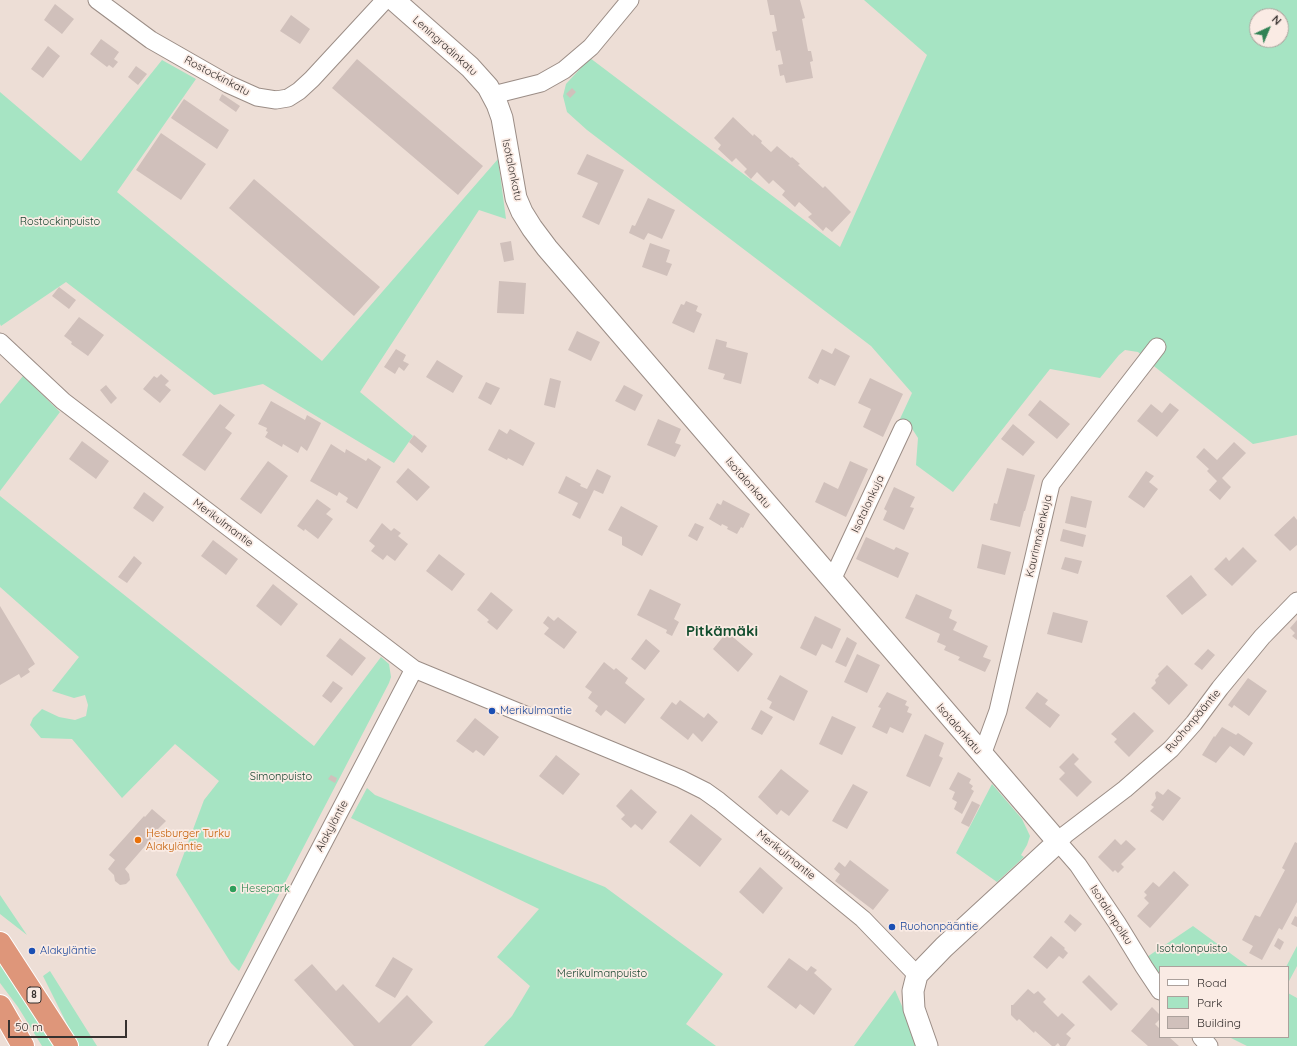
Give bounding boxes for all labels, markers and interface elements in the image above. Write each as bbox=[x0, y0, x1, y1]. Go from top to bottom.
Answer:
north arrow bbox=[1249, 8, 1289, 48]
text: N bbox=[1269, 12, 1284, 28]
street label: Leningradinkatu bbox=[410, 13, 480, 79]
street label: Rostockinkatu bbox=[182, 53, 252, 99]
street label: Isotalonkatu bbox=[499, 138, 525, 202]
park label: Rostockinpuisto bbox=[20, 215, 100, 229]
street label: Isotalonkatu bbox=[722, 455, 774, 511]
street label: Isotalonkuja bbox=[849, 473, 887, 535]
street label: Kaurinmäenkuja bbox=[1023, 494, 1055, 578]
street label: Merikulmantie bbox=[190, 496, 256, 550]
district label: Pitkämäki bbox=[686, 622, 758, 640]
street label: Ruohonpääntie bbox=[1163, 687, 1223, 755]
street label: Isotalonkatu bbox=[933, 701, 985, 757]
place label: Merikulmantie bbox=[500, 704, 572, 718]
marker: Merikulmantie bbox=[487, 706, 497, 716]
park label: Simonpuisto bbox=[250, 770, 312, 784]
street label: Alakyläntie bbox=[313, 798, 351, 854]
place label: Hesburger Turku Alakyläntie bbox=[146, 827, 230, 853]
street label: Merikulmantie bbox=[754, 827, 818, 883]
marker: Hesburger Turku Alakyläntie bbox=[133, 835, 143, 845]
place label: Hesepark bbox=[241, 882, 290, 896]
street label: Isotalonpolku bbox=[1087, 883, 1135, 947]
marker: Hesepark bbox=[228, 884, 238, 894]
place label: Ruohonpääntie bbox=[900, 920, 978, 934]
marker: Ruohonpääntie bbox=[887, 922, 897, 932]
park label: Isotalonpuisto bbox=[1156, 942, 1228, 956]
place label: Alakyläntie bbox=[40, 944, 96, 958]
marker: Alakyläntie bbox=[27, 946, 37, 956]
legend bbox=[1159, 966, 1289, 1038]
park label: Merikulmanpuisto bbox=[557, 967, 647, 981]
text: Road bbox=[1197, 975, 1227, 990]
road number: 8 bbox=[27, 987, 41, 1003]
text: Park bbox=[1197, 995, 1222, 1010]
scale bar bbox=[10, 1012, 129, 1038]
text: Building bbox=[1197, 1015, 1241, 1030]
text: 50 m bbox=[15, 1019, 43, 1034]

